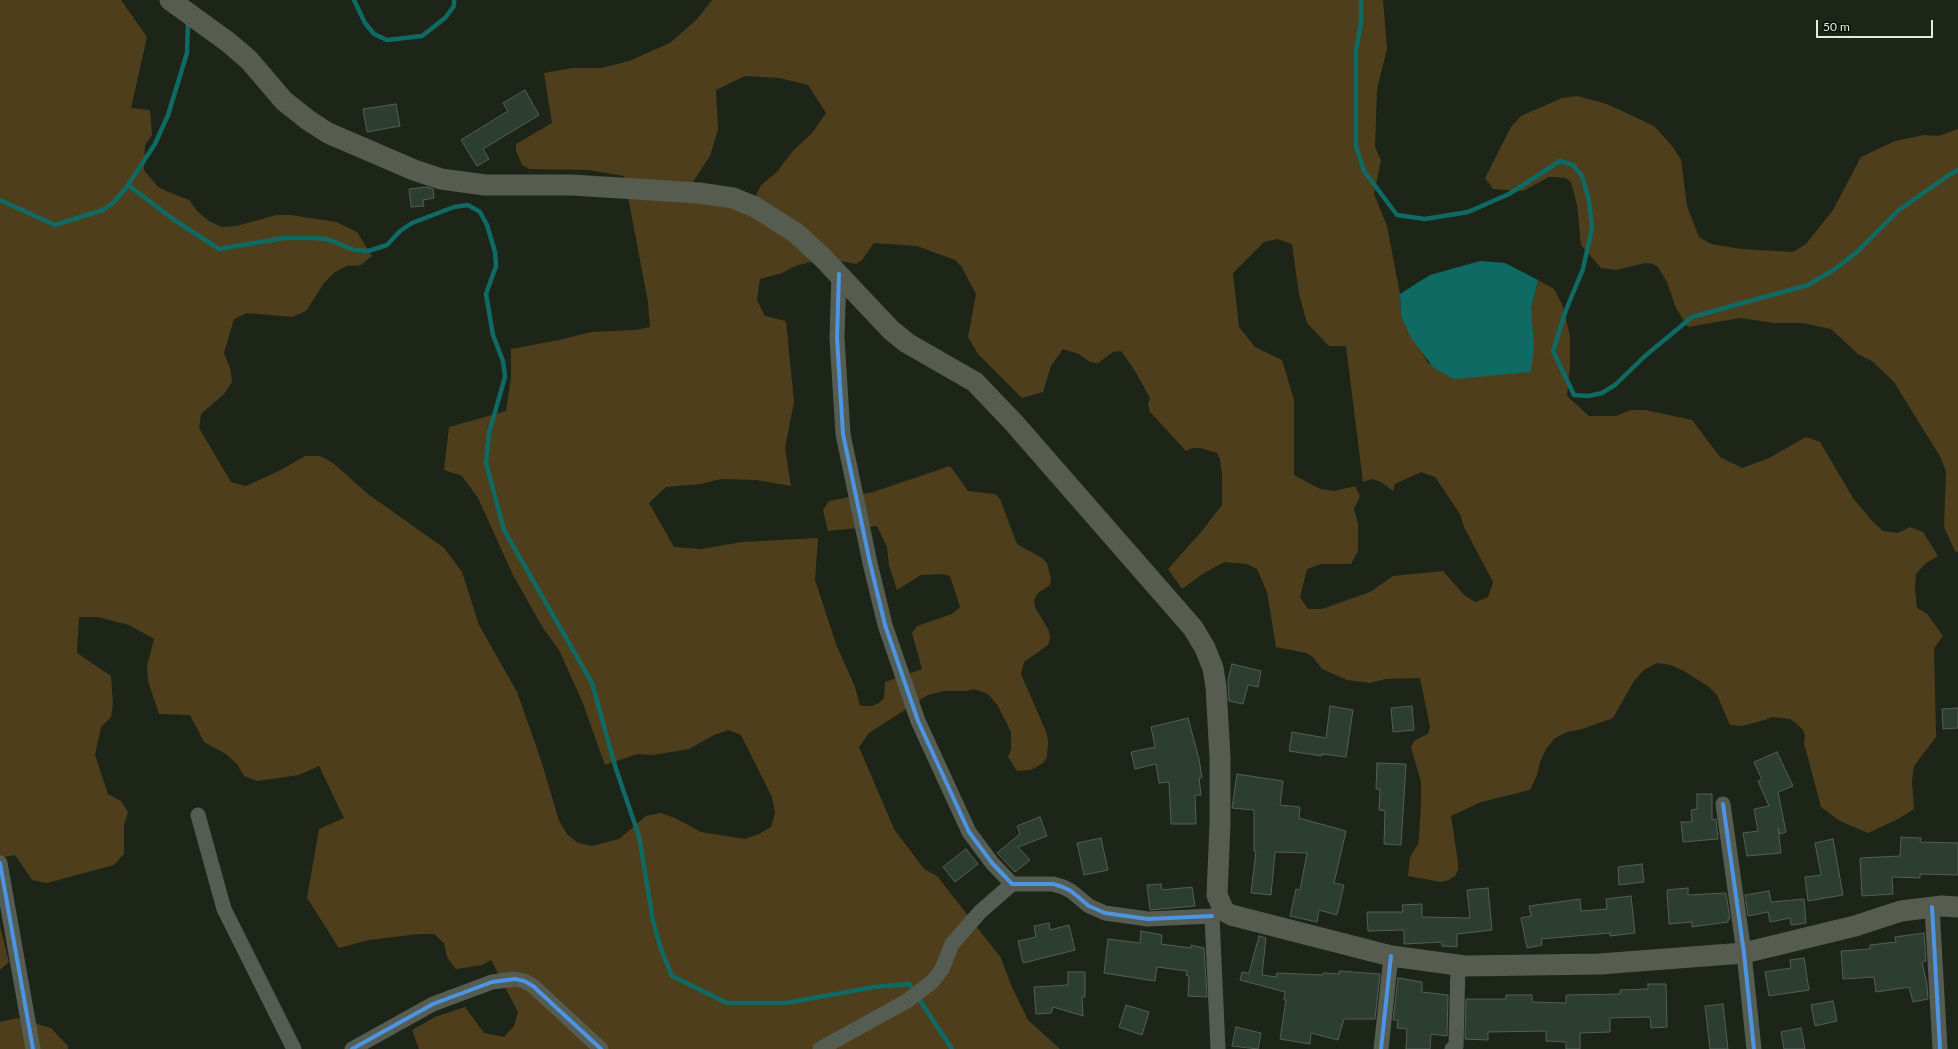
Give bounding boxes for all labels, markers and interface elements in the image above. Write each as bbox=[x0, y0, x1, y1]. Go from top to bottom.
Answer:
scale bar bbox=[1818, 12, 1935, 38]
text: 50 m bbox=[1823, 19, 1850, 34]

